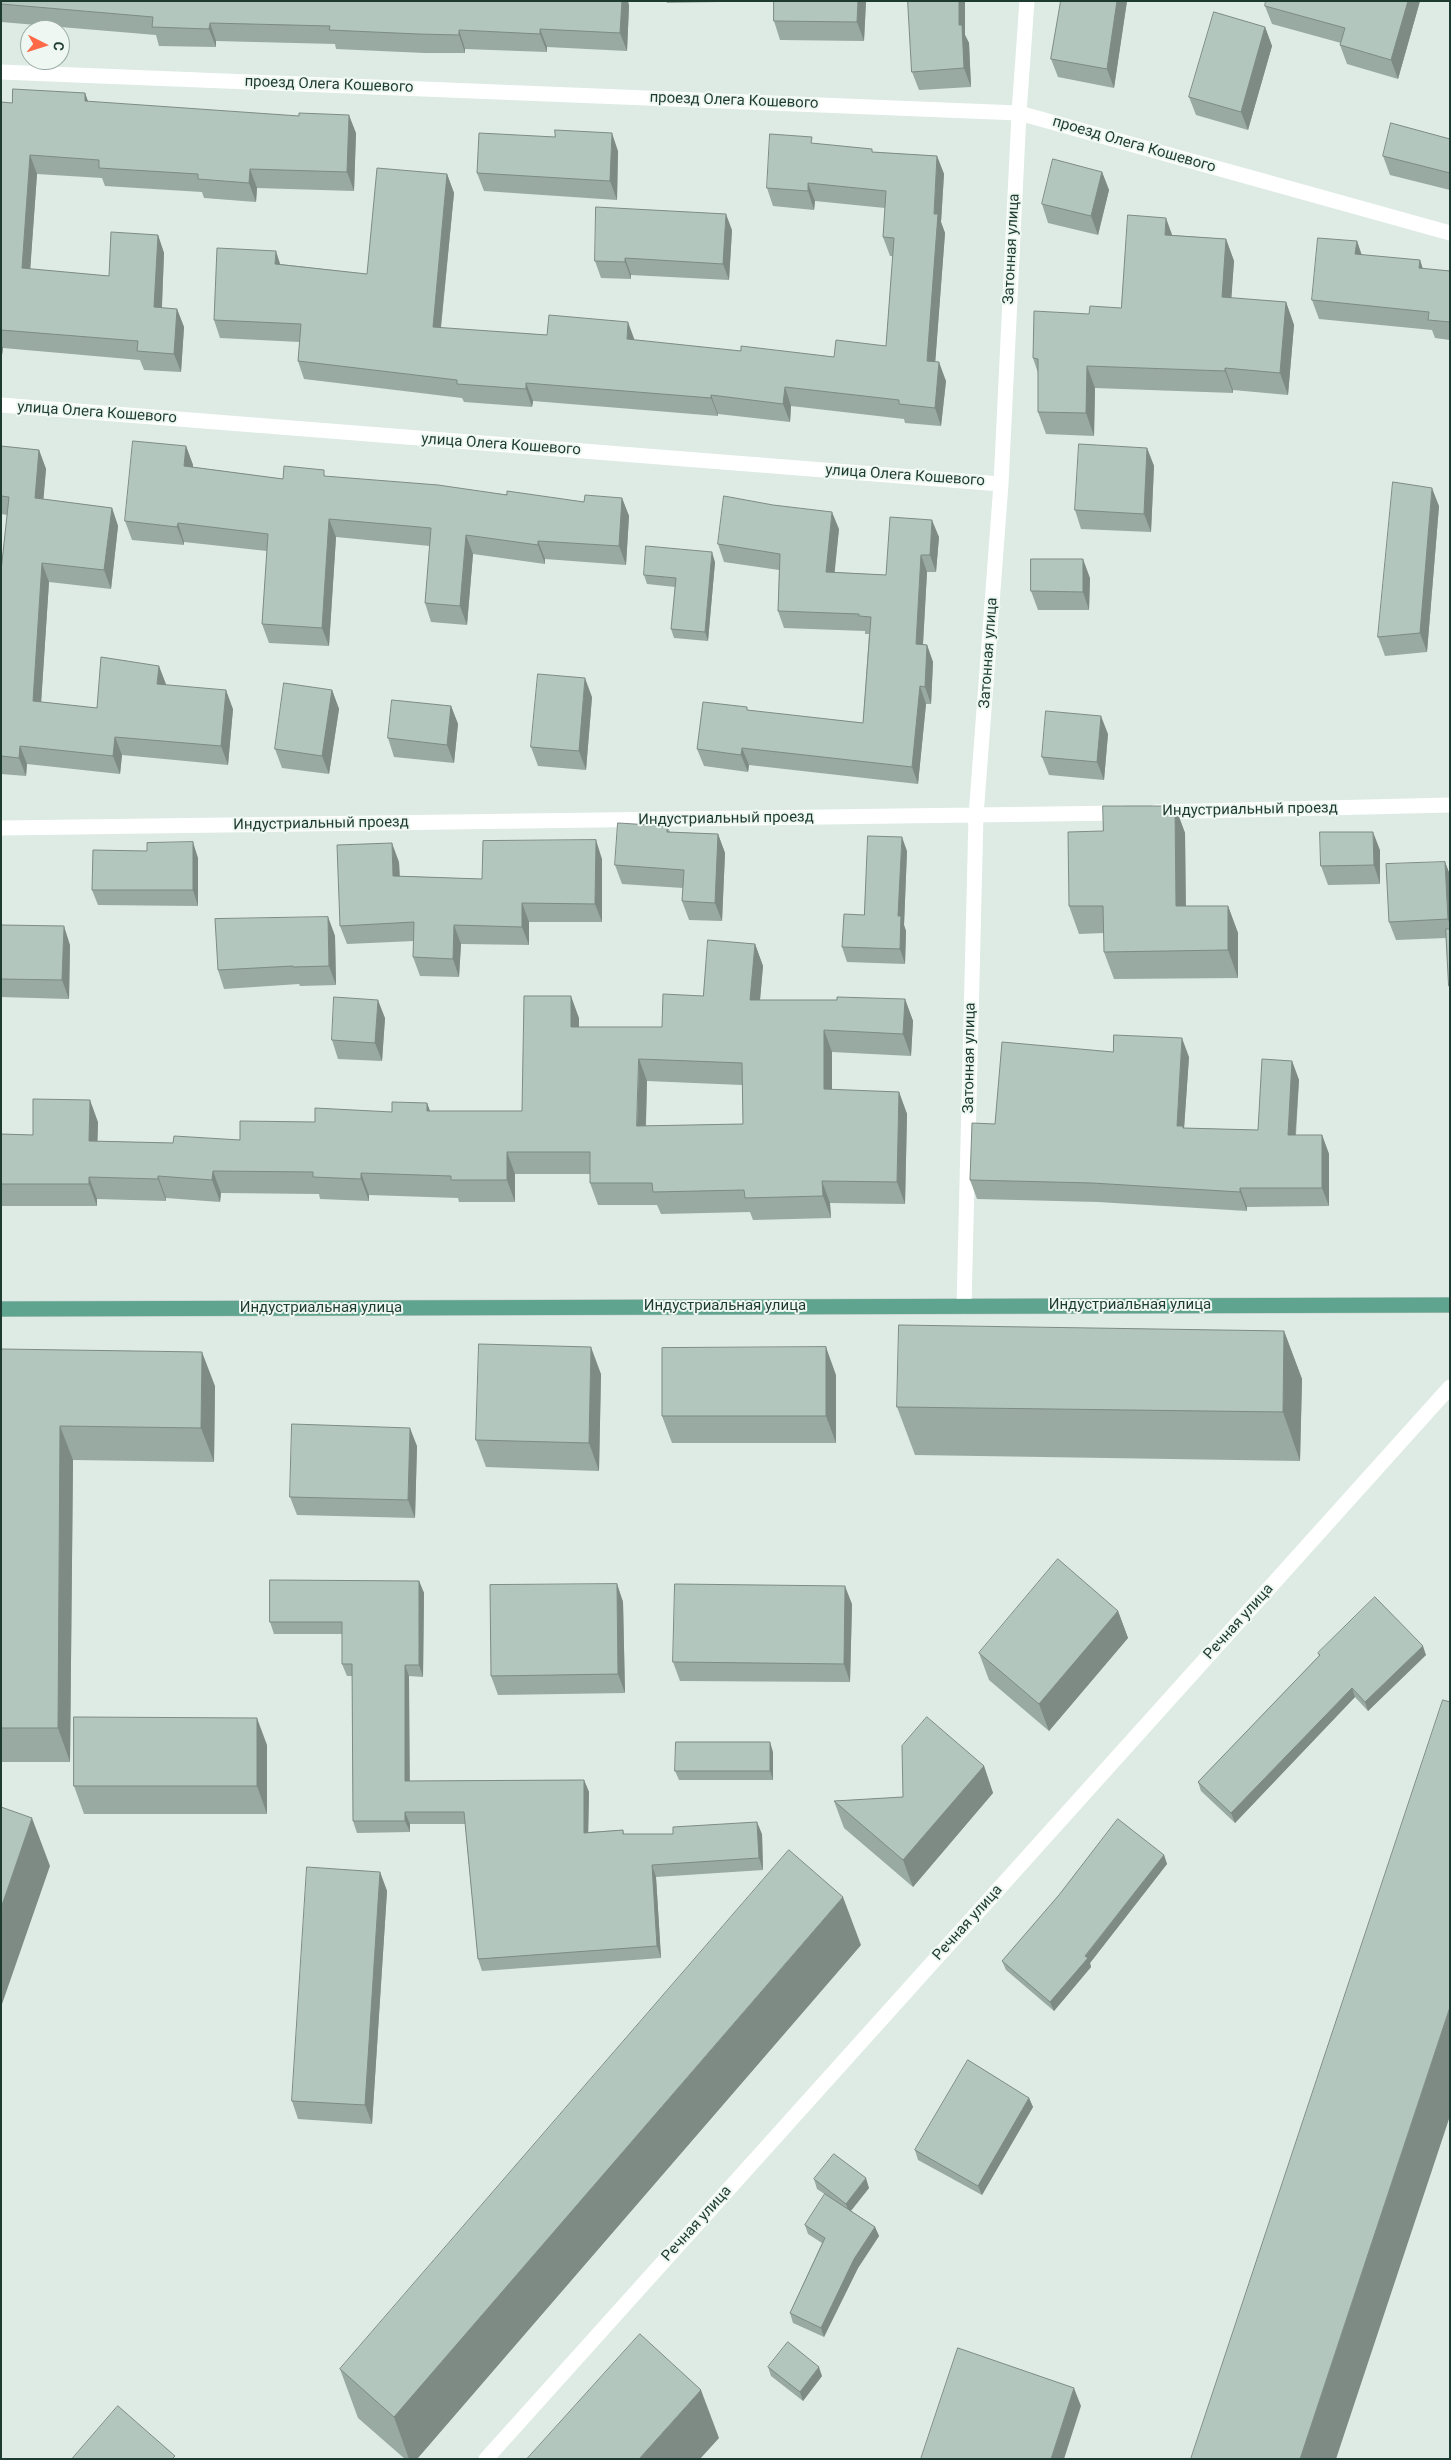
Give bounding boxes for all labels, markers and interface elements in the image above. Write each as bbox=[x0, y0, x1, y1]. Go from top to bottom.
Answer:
north arrow bbox=[20, 20, 70, 70]
text: С bbox=[51, 41, 67, 51]
street label: проезд Олега Кошевого bbox=[244, 73, 414, 97]
street label: проезд Олега Кошевого bbox=[649, 89, 819, 113]
street label: проезд Олега Кошевого bbox=[1050, 113, 1218, 177]
street label: Затонная улица bbox=[1000, 193, 1024, 305]
street label: улица Олега Кошевого bbox=[17, 398, 177, 428]
street label: улица Олега Кошевого bbox=[421, 430, 581, 460]
street label: улица Олега Кошевого bbox=[825, 461, 985, 491]
street label: Затонная улица bbox=[976, 597, 1002, 709]
street label: Индустриальный проезд bbox=[1162, 799, 1338, 821]
street label: Индустриальный проезд bbox=[638, 808, 814, 830]
street label: Индустриальный проезд bbox=[233, 813, 409, 835]
street label: Затонная улица bbox=[960, 1002, 980, 1114]
street label: Индустриальная улица bbox=[1049, 1296, 1211, 1314]
street label: Индустриальная улица bbox=[644, 1297, 806, 1315]
street label: Индустриальная улица bbox=[240, 1299, 402, 1317]
street label: Речная улица bbox=[1200, 1581, 1278, 1663]
street label: Речная улица bbox=[929, 1882, 1007, 1964]
street label: Речная улица bbox=[658, 2183, 736, 2265]

